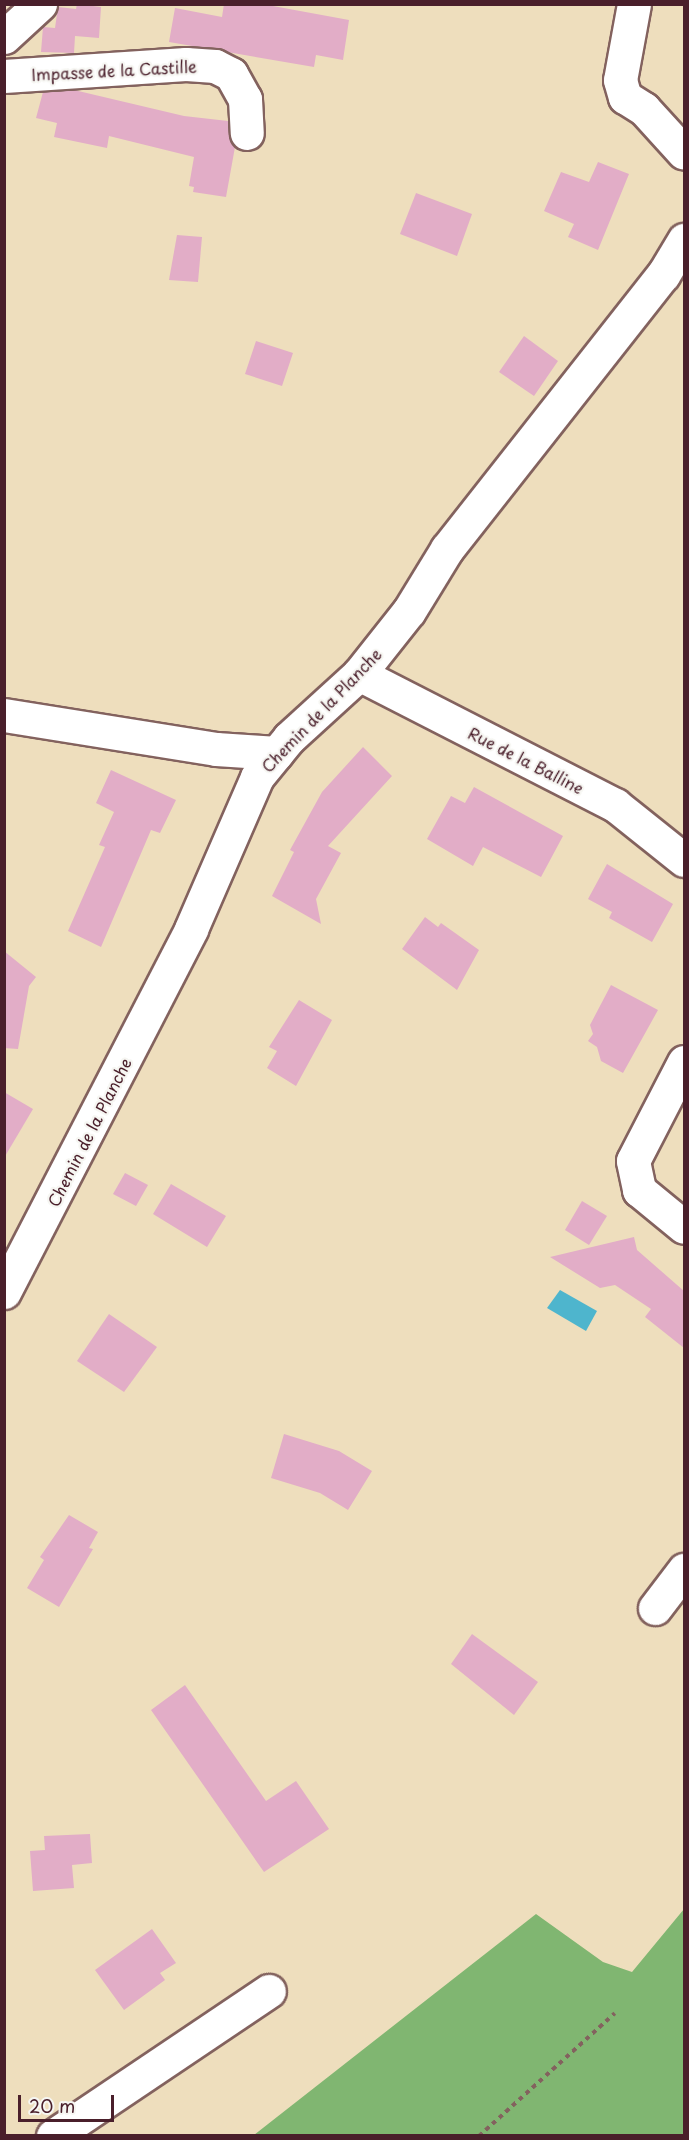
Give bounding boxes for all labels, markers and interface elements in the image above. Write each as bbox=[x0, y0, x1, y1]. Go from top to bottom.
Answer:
street label: Impasse de la Castille bbox=[30, 56, 198, 84]
street label: Chemin de la Planche bbox=[257, 644, 385, 776]
street label: Rue de la Balline bbox=[464, 722, 588, 798]
street label: Chemin de la Planche bbox=[43, 1054, 135, 1210]
scale bar bbox=[21, 2083, 117, 2121]
text: 20 m bbox=[29, 2092, 75, 2119]

